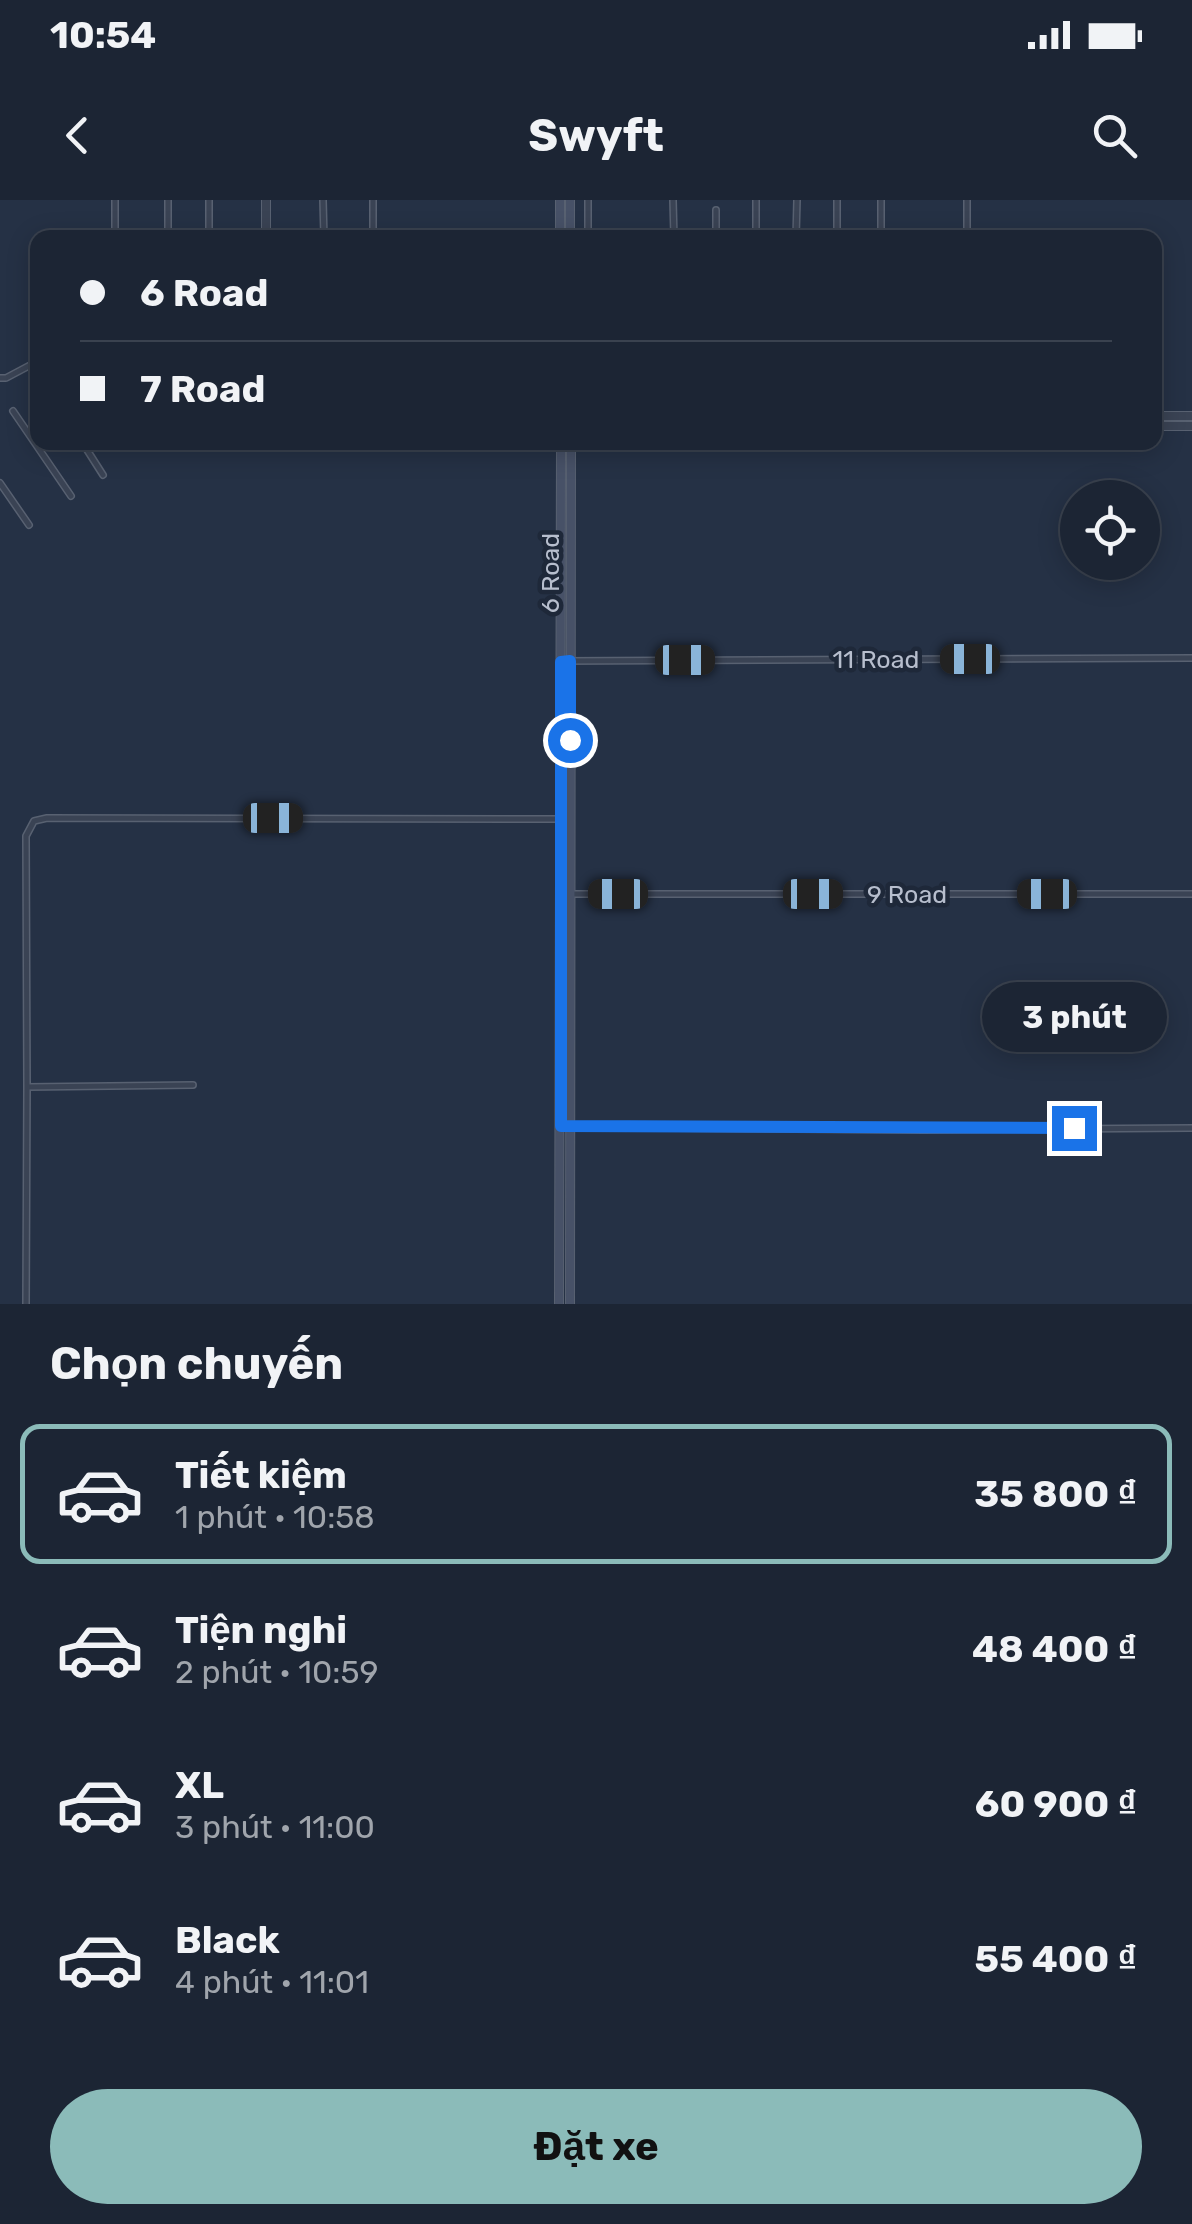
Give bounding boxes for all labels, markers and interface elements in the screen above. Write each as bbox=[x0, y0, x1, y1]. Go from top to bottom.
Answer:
text: 10:54 bbox=[50, 12, 156, 58]
icon: back bbox=[50, 108, 105, 163]
icon: search bbox=[1087, 108, 1142, 163]
text: Swyft bbox=[528, 109, 664, 162]
text: 6 Road bbox=[140, 270, 268, 316]
text: 7 Road bbox=[140, 366, 266, 412]
map controls bbox=[1060, 480, 1160, 580]
button: locate bbox=[1060, 480, 1160, 580]
street label: 6 Road bbox=[536, 533, 565, 613]
car bbox=[940, 644, 1000, 674]
car bbox=[655, 645, 715, 675]
street label: 11 Road bbox=[833, 645, 919, 674]
route start bbox=[548, 718, 593, 763]
car bbox=[243, 803, 303, 833]
car bbox=[588, 879, 648, 909]
car bbox=[783, 879, 843, 909]
car bbox=[1017, 879, 1077, 909]
street label: 9 Road bbox=[867, 880, 947, 909]
callout: 3 phút bbox=[982, 983, 1166, 1053]
text: 3 phút bbox=[1022, 998, 1127, 1036]
route end bbox=[1052, 1106, 1097, 1151]
text: Chọn chuyến bbox=[50, 1337, 343, 1390]
icon: car bbox=[55, 1449, 145, 1539]
text: Tiết kiệm bbox=[175, 1452, 347, 1498]
text: 35 800 ₫ bbox=[974, 1471, 1137, 1517]
text: 1 phút · 10:58 bbox=[175, 1498, 375, 1536]
icon: car bbox=[55, 1604, 145, 1694]
text: Tiện nghi bbox=[175, 1607, 347, 1653]
text: 48 400 ₫ bbox=[972, 1626, 1137, 1672]
text: 2 phút · 10:59 bbox=[175, 1653, 378, 1691]
icon: car bbox=[55, 1759, 145, 1849]
text: XL bbox=[175, 1762, 224, 1808]
text: 60 900 ₫ bbox=[975, 1781, 1137, 1827]
text: 3 phút · 11:00 bbox=[175, 1808, 375, 1846]
icon: car bbox=[55, 1914, 145, 2004]
text: Black bbox=[175, 1917, 280, 1963]
text: 55 400 ₫ bbox=[975, 1936, 1137, 1982]
text: 4 phút · 11:01 bbox=[175, 1963, 369, 2001]
button: Đặt xe bbox=[50, 2089, 1142, 2204]

